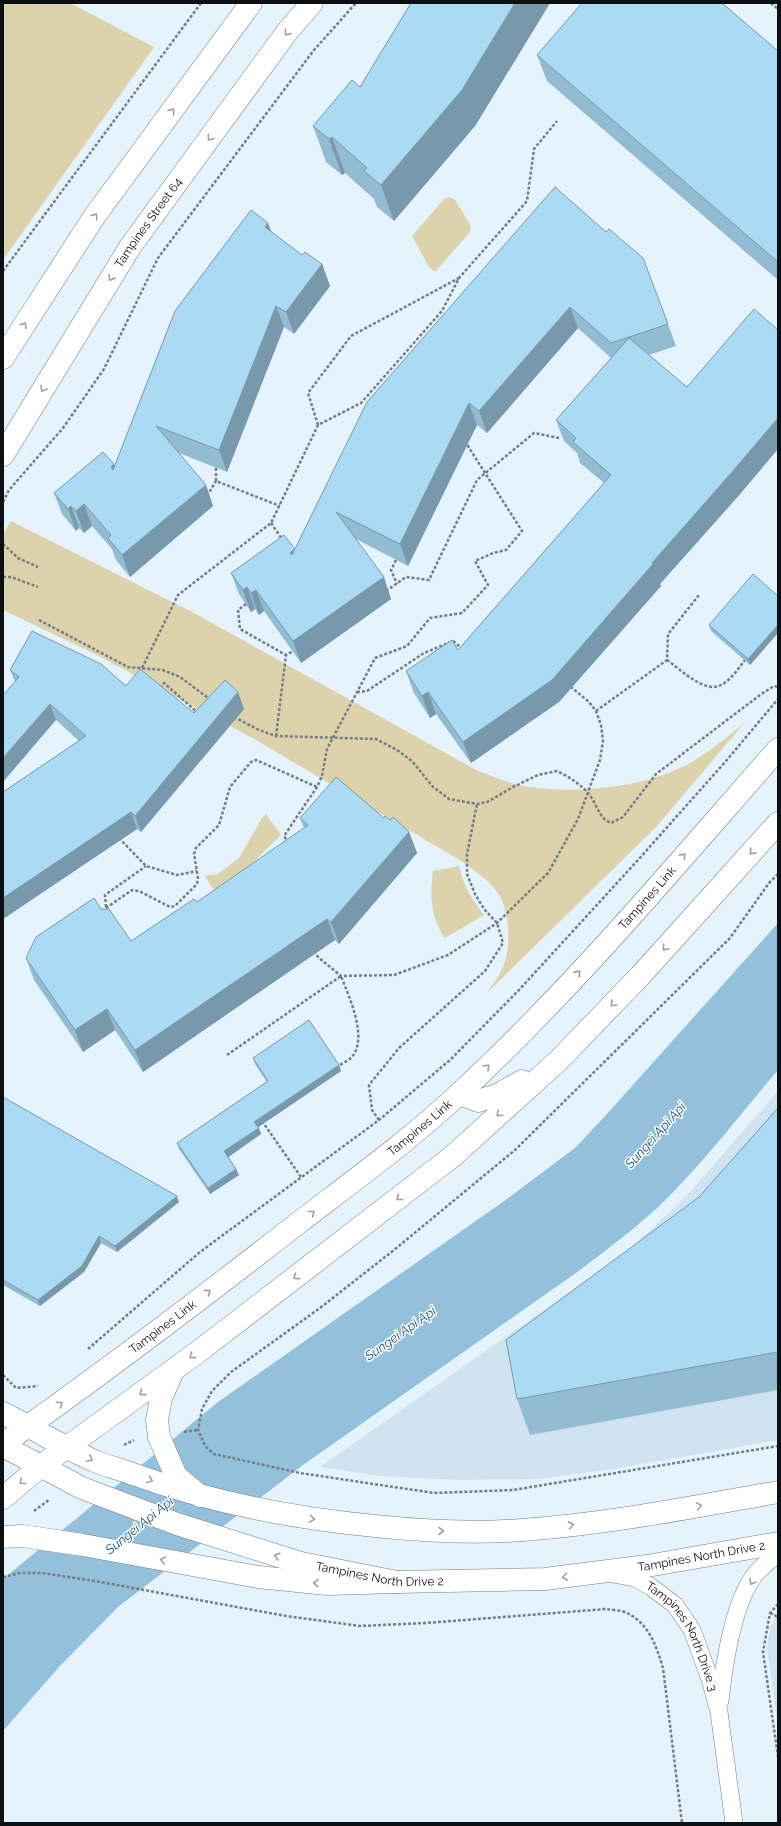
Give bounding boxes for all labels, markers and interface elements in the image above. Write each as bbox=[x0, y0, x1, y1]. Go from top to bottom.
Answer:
one-way arrow bbox=[284, 28, 291, 35]
one-way arrow bbox=[167, 108, 175, 115]
one-way arrow bbox=[208, 133, 215, 140]
street label: Tampines Street 64 bbox=[112, 175, 185, 270]
one-way arrow bbox=[90, 213, 97, 220]
one-way arrow bbox=[108, 274, 115, 281]
one-way arrow bbox=[19, 322, 27, 329]
one-way arrow bbox=[40, 385, 48, 392]
one-way arrow bbox=[750, 847, 757, 854]
one-way arrow bbox=[679, 853, 686, 861]
street label: Tampines Link bbox=[616, 863, 679, 932]
one-way arrow bbox=[663, 944, 670, 951]
one-way arrow bbox=[573, 971, 580, 978]
one-way arrow bbox=[610, 999, 618, 1007]
one-way arrow bbox=[482, 1064, 490, 1072]
street label: Tampines Link bbox=[385, 1097, 455, 1159]
water label: Sungei Api Api bbox=[621, 1098, 690, 1172]
one-way arrow bbox=[496, 1110, 503, 1117]
one-way arrow bbox=[396, 1193, 403, 1200]
one-way arrow bbox=[307, 1211, 314, 1218]
one-way arrow bbox=[293, 1272, 300, 1280]
one-way arrow bbox=[204, 1290, 211, 1297]
street label: Tampines Link bbox=[127, 1297, 199, 1357]
water label: Sungei Api Api bbox=[361, 1303, 440, 1364]
one-way arrow bbox=[190, 1351, 197, 1358]
one-way arrow bbox=[139, 1388, 146, 1396]
one-way arrow bbox=[56, 1401, 63, 1409]
one-way arrow bbox=[86, 1454, 93, 1462]
one-way arrow bbox=[146, 1476, 153, 1484]
one-way arrow bbox=[20, 1478, 27, 1485]
water label: Sungei Api Api bbox=[101, 1493, 177, 1558]
one-way arrow bbox=[696, 1502, 702, 1511]
one-way arrow bbox=[308, 1514, 315, 1523]
one-way arrow bbox=[568, 1521, 574, 1530]
one-way arrow bbox=[438, 1527, 444, 1535]
street label: Tampines North Drive 2 bbox=[637, 1538, 766, 1574]
one-way arrow bbox=[273, 1552, 280, 1561]
one-way arrow bbox=[160, 1556, 166, 1564]
street label: Tampines North Drive 2 bbox=[315, 1559, 444, 1589]
one-way arrow bbox=[562, 1572, 568, 1581]
one-way arrow bbox=[313, 1578, 319, 1587]
one-way arrow bbox=[749, 1578, 756, 1585]
street label: Tampines North Drive 3 bbox=[644, 1579, 720, 1693]

